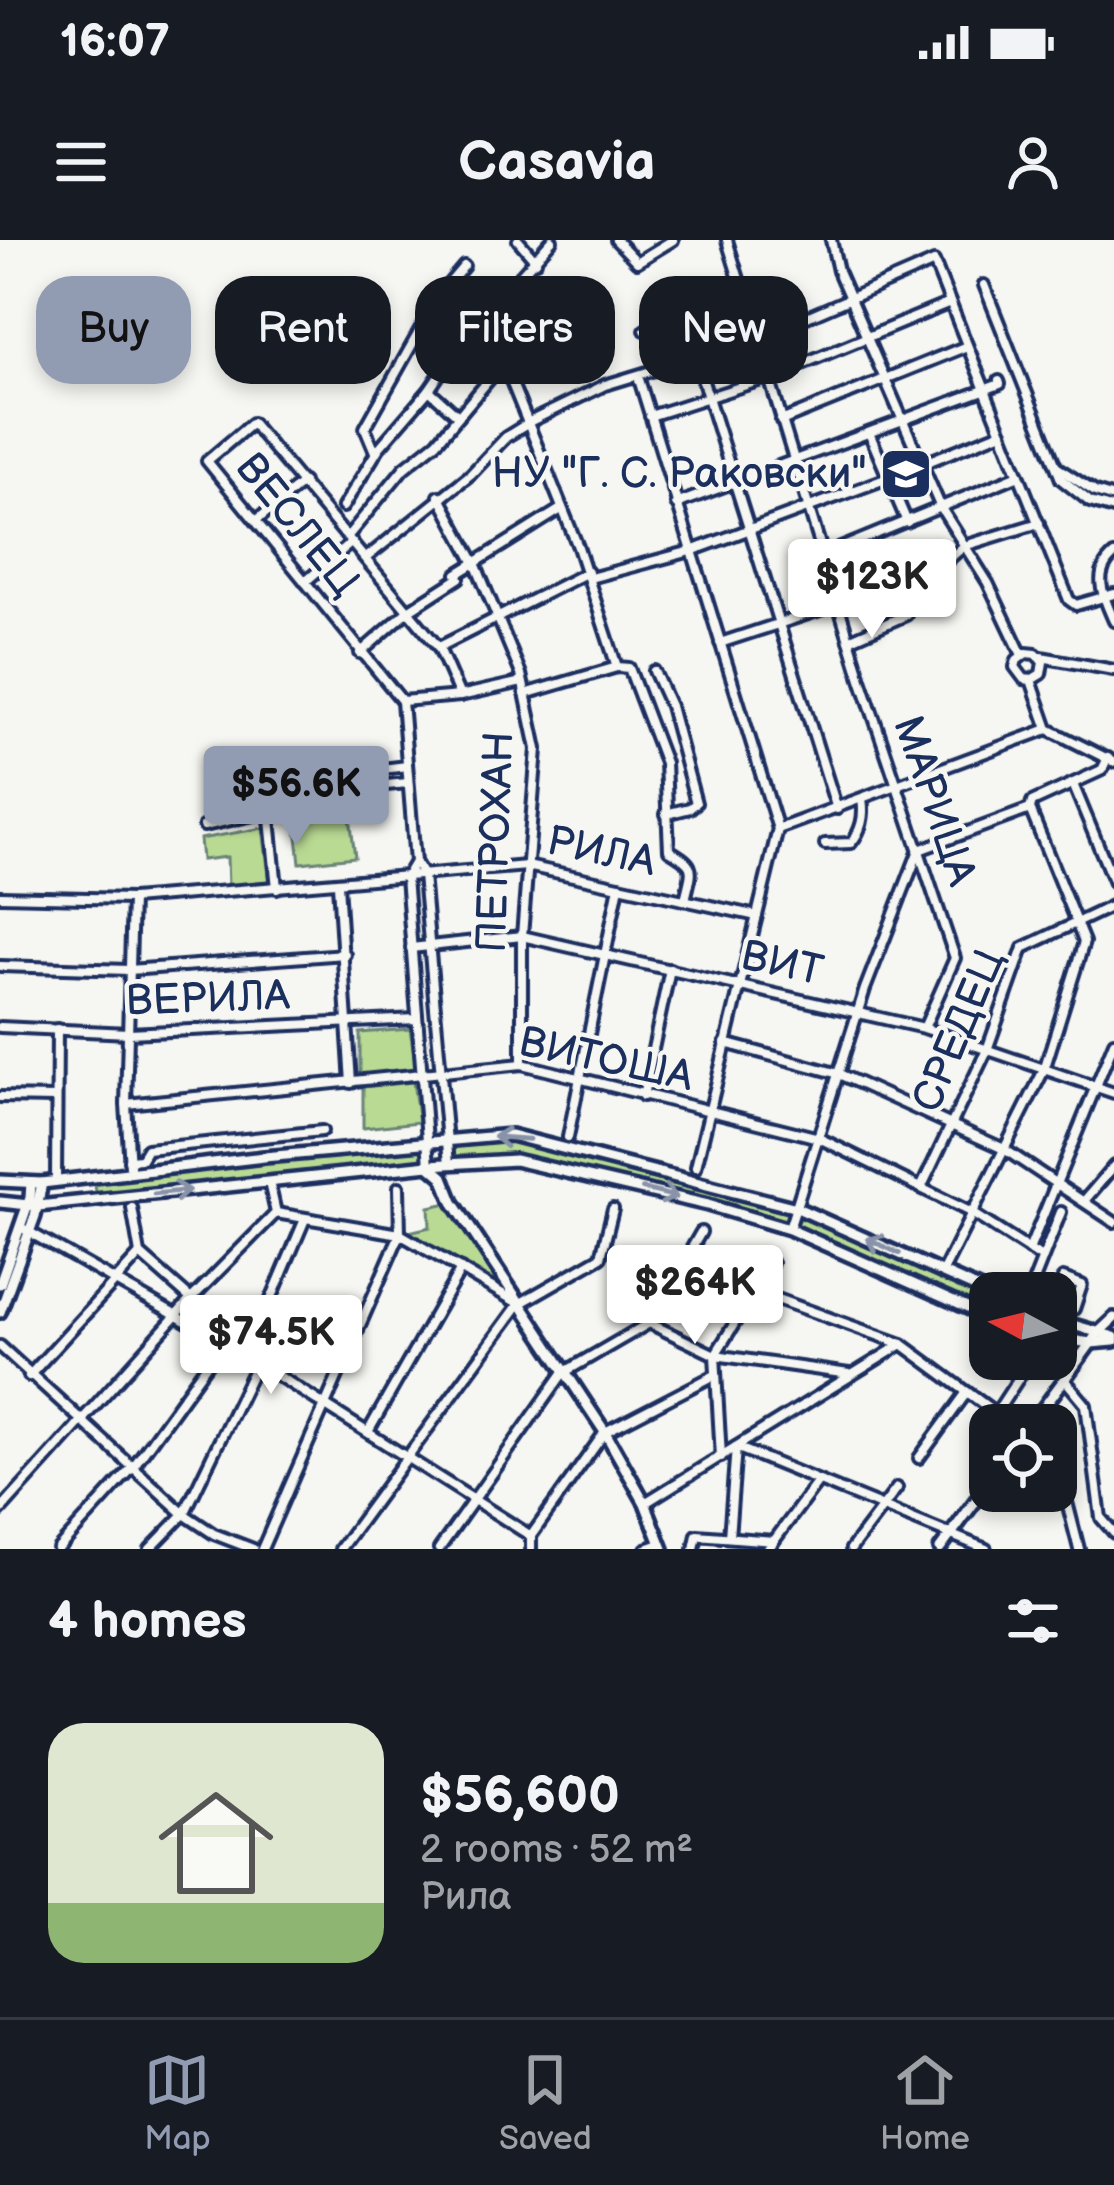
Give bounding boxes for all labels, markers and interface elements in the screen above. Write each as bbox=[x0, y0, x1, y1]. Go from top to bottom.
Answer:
text: 16:07 bbox=[60, 15, 170, 70]
icon: menu bbox=[48, 129, 114, 195]
icon: person bbox=[1000, 129, 1066, 195]
text: Casavia bbox=[459, 130, 655, 195]
chip: Buy bbox=[36, 276, 191, 384]
chip: Rent bbox=[215, 276, 391, 384]
chip: Filters bbox=[415, 276, 615, 384]
chip: New bbox=[639, 276, 808, 384]
street label: ВЕСЛЕЦ bbox=[224, 443, 370, 607]
school or university icon: НУ "Г. С. Раковски" bbox=[878, 446, 934, 502]
place label: НУ "Г. С. Раковски" bbox=[492, 449, 867, 500]
pin: $123K bbox=[788, 539, 956, 641]
text: $123K bbox=[815, 554, 929, 601]
street label: МАРИЦА bbox=[881, 710, 987, 893]
street label: ПЕТРОХАН bbox=[467, 731, 525, 953]
pin: $56.6K bbox=[198, 746, 394, 848]
text: $56.6K bbox=[231, 761, 361, 808]
street label: РИЛА bbox=[542, 816, 661, 888]
street label: ВИТ bbox=[737, 931, 828, 998]
street label: СРЕДЕЦ bbox=[902, 942, 1016, 1120]
street label: ВЕРИЛА bbox=[125, 971, 291, 1027]
street label: ВИТОША bbox=[514, 1017, 698, 1103]
one-way arrow bbox=[492, 1126, 531, 1149]
one-way arrow bbox=[151, 1180, 190, 1203]
one-way arrow bbox=[641, 1183, 679, 1205]
one-way arrow bbox=[866, 1234, 902, 1256]
pin: $264K bbox=[611, 1245, 779, 1347]
text: $264K bbox=[634, 1260, 756, 1307]
north arrow bbox=[969, 1272, 1077, 1380]
map controls bbox=[969, 1272, 1077, 1512]
pin: $74.5K bbox=[173, 1295, 369, 1397]
text: $74.5K bbox=[207, 1310, 335, 1357]
button: locate bbox=[969, 1404, 1077, 1512]
icon: filters bbox=[1000, 1588, 1066, 1654]
text: 4 homes bbox=[48, 1591, 247, 1652]
text: $56,600 bbox=[420, 1766, 620, 1827]
icon: home bbox=[144, 1771, 288, 1915]
text: 2 rooms · 52 m² bbox=[420, 1827, 693, 1874]
text: Рила bbox=[420, 1874, 512, 1921]
tab: Map bbox=[144, 2047, 211, 2159]
tab: Saved bbox=[499, 2047, 592, 2159]
tab: Home bbox=[880, 2047, 970, 2159]

